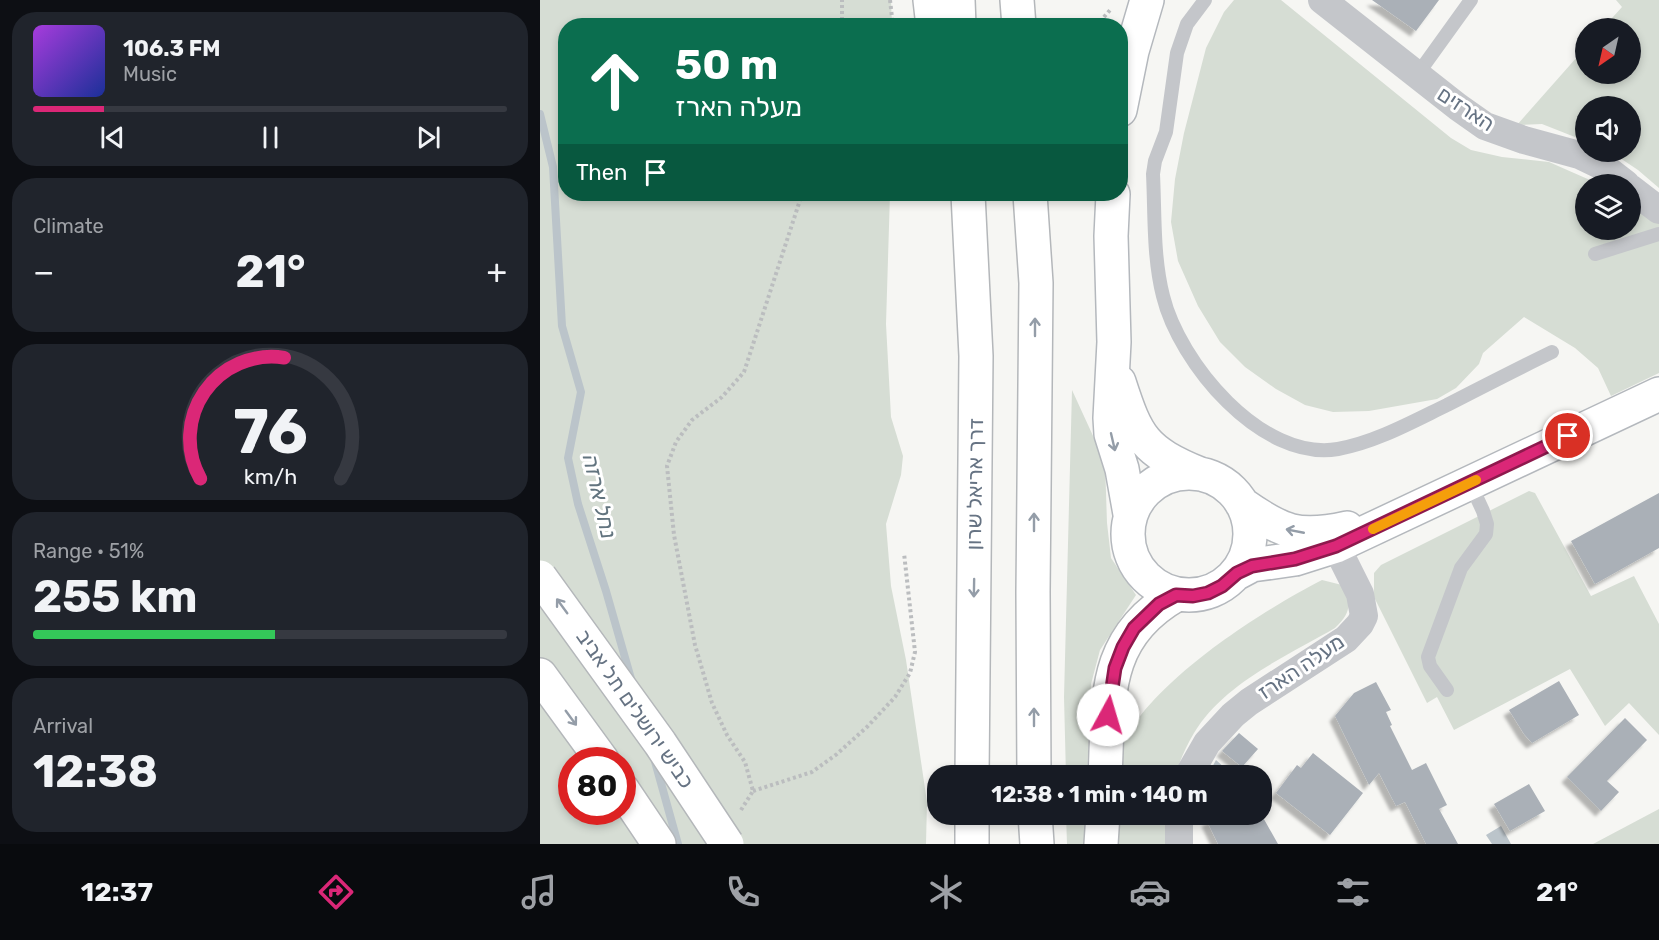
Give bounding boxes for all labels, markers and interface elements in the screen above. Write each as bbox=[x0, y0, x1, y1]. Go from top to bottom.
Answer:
north arrow bbox=[1575, 18, 1641, 84]
map controls bbox=[1575, 18, 1641, 240]
text: 106.3 FM bbox=[123, 35, 220, 62]
text: 50 m bbox=[675, 40, 778, 90]
icon: ahead bbox=[576, 42, 654, 120]
text: Music bbox=[123, 62, 177, 86]
street label: הארזים bbox=[1433, 81, 1499, 136]
text: מעלה הארז bbox=[675, 91, 802, 123]
button: sound bbox=[1575, 96, 1641, 162]
icon: previous bbox=[96, 121, 129, 154]
icon: pause bbox=[254, 121, 287, 154]
icon: next bbox=[412, 121, 445, 154]
icon: arrive bbox=[639, 156, 672, 189]
text: Then bbox=[576, 159, 627, 186]
button: layers bbox=[1575, 174, 1641, 240]
text: Climate bbox=[33, 214, 104, 238]
text: 21° bbox=[235, 245, 306, 298]
text: − bbox=[33, 252, 54, 291]
text: + bbox=[486, 252, 507, 291]
one-way arrow bbox=[1029, 318, 1041, 338]
text: 76 bbox=[233, 395, 307, 469]
pin bbox=[1542, 410, 1593, 461]
street label: דרך אריאל שרון bbox=[961, 418, 988, 550]
icon: arrive bbox=[1551, 419, 1584, 452]
one-way arrow bbox=[1108, 432, 1120, 451]
water label: נחל ארזה bbox=[577, 451, 622, 541]
text: km/h bbox=[243, 464, 297, 489]
one-way arrow bbox=[1028, 513, 1040, 533]
one-way arrow bbox=[1285, 525, 1305, 536]
text: Range · 51% bbox=[33, 539, 144, 563]
text: 255 km bbox=[33, 570, 198, 623]
one-way arrow bbox=[968, 577, 980, 597]
one-way arrow bbox=[556, 599, 568, 615]
street label: כביש ירושלים תל אביב bbox=[571, 624, 700, 793]
street label: מעלה הארז bbox=[1253, 629, 1349, 705]
position arrow bbox=[1076, 683, 1140, 747]
one-way arrow bbox=[1028, 708, 1040, 728]
one-way arrow bbox=[565, 709, 577, 725]
text: Arrival bbox=[33, 714, 93, 738]
text: 12:38 bbox=[33, 745, 158, 798]
speed limit sign: 80 bbox=[558, 747, 636, 825]
text: 12:38 · 1 min · 140 m bbox=[991, 781, 1208, 808]
icon: directions bbox=[315, 871, 357, 913]
icon: music bbox=[518, 871, 560, 913]
icon: phone bbox=[722, 871, 764, 913]
icon: climate bbox=[925, 871, 967, 913]
icon: car bbox=[1129, 871, 1171, 913]
icon: filters bbox=[1332, 871, 1374, 913]
text: 12:37 bbox=[81, 876, 153, 908]
text: 21° bbox=[1536, 876, 1578, 908]

